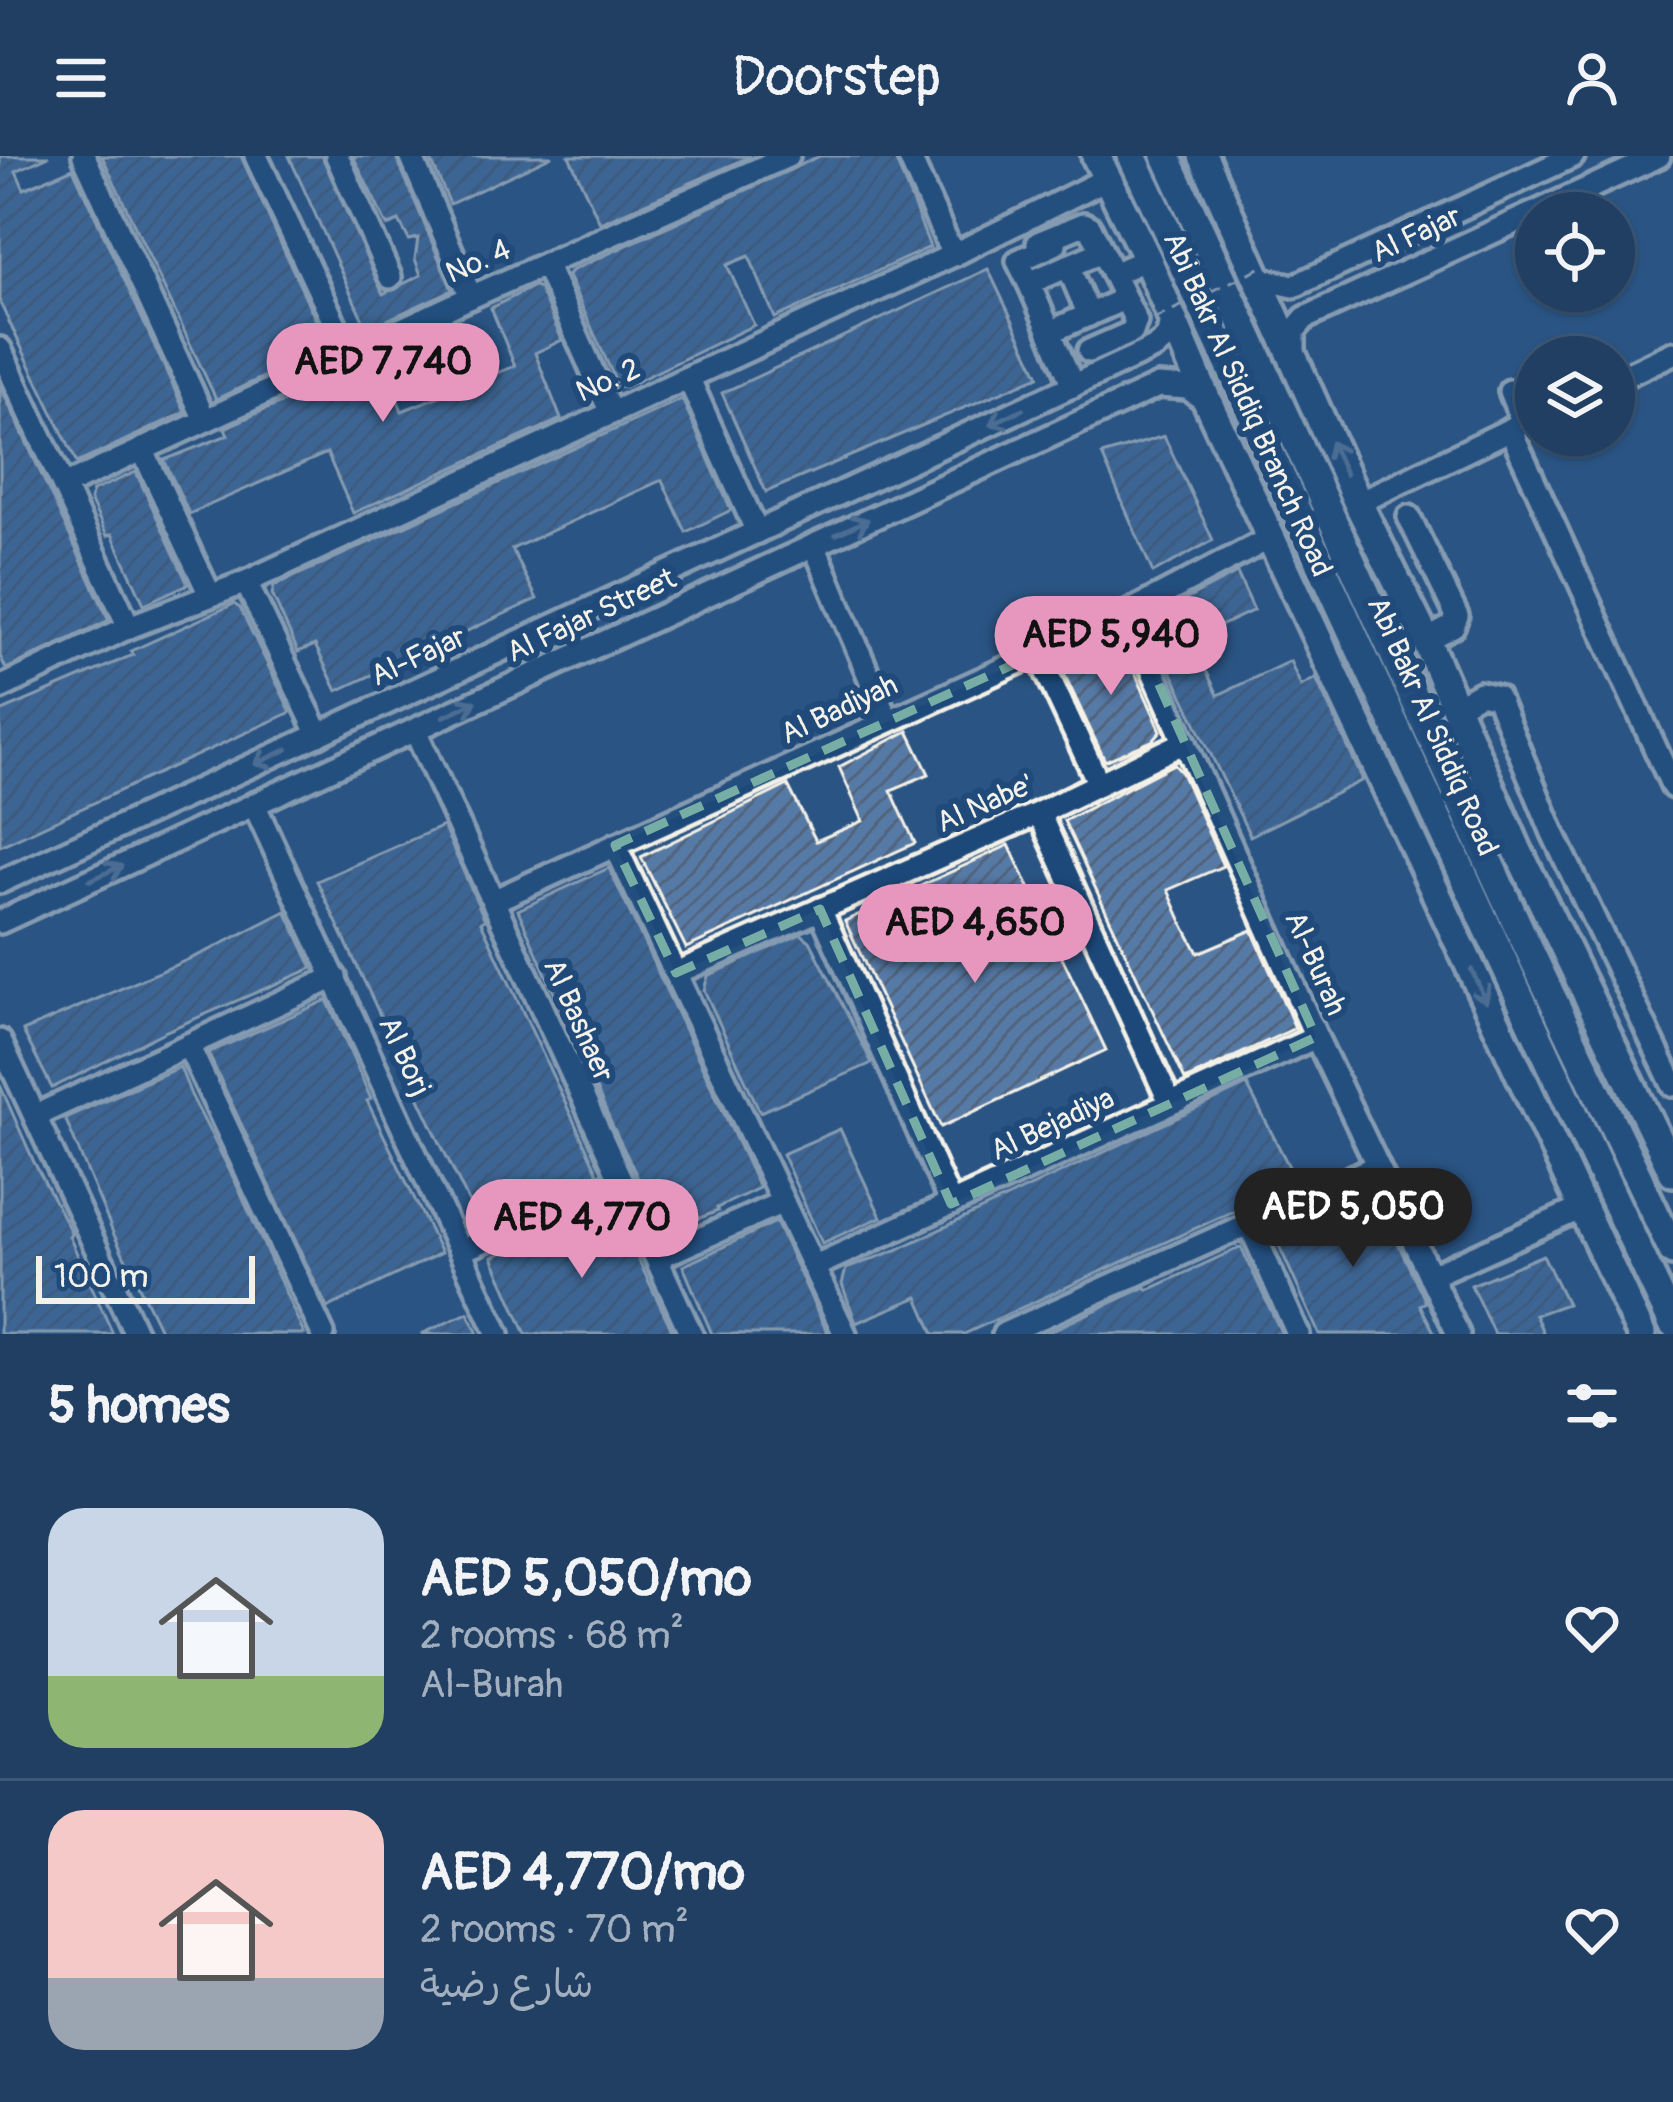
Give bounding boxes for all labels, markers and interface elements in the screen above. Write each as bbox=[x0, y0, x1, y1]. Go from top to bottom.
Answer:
text: Doorstep bbox=[732, 44, 941, 112]
icon: menu bbox=[48, 45, 114, 111]
icon: person bbox=[1559, 45, 1625, 111]
map controls bbox=[1515, 192, 1635, 456]
button: locate bbox=[1515, 192, 1635, 312]
street label: Al Fajar bbox=[1365, 198, 1467, 271]
street label: Abi Bakr Al Siddiq Branch Road bbox=[1155, 226, 1340, 582]
street label: No. 4 bbox=[440, 231, 516, 292]
pin: AED 7,740 bbox=[246, 323, 520, 425]
button: layers bbox=[1515, 336, 1635, 456]
text: AED 7,740 bbox=[294, 337, 472, 386]
street label: No. 2 bbox=[570, 350, 646, 411]
one-way arrow bbox=[989, 407, 1025, 429]
one-way arrow bbox=[1326, 441, 1348, 477]
one-way arrow bbox=[833, 515, 869, 537]
street label: Al Fajar Street bbox=[501, 560, 683, 671]
street label: Abi Bakr Al Siddiq Road bbox=[1359, 591, 1506, 862]
pin: AED 5,940 bbox=[974, 596, 1248, 698]
text: AED 5,940 bbox=[1022, 610, 1200, 659]
street label: Al-Fajar bbox=[365, 618, 472, 695]
street label: Al Badiyah bbox=[775, 666, 904, 753]
one-way arrow bbox=[441, 697, 477, 719]
one-way arrow bbox=[254, 747, 290, 769]
street label: Al Nabe' bbox=[931, 766, 1040, 841]
one-way arrow bbox=[87, 861, 123, 883]
pin: AED 4,650 bbox=[838, 884, 1112, 986]
text: AED 4,650 bbox=[884, 898, 1066, 947]
street label: Al-Burah bbox=[1276, 905, 1355, 1021]
street label: Al Bashaer bbox=[535, 953, 622, 1088]
one-way arrow bbox=[1469, 968, 1491, 1004]
street label: Al Borj bbox=[370, 1010, 439, 1102]
street label: Al Bejadiya bbox=[984, 1080, 1120, 1169]
pin: AED 5,050 bbox=[1216, 1168, 1490, 1270]
pin: AED 4,770 bbox=[445, 1179, 719, 1281]
text: AED 5,050 bbox=[1261, 1182, 1445, 1231]
text: AED 4,770 bbox=[493, 1193, 671, 1242]
scale bar bbox=[36, 1250, 255, 1303]
text: 100 m bbox=[54, 1256, 148, 1297]
icon: filters bbox=[1559, 1373, 1625, 1439]
text: 5 homes bbox=[48, 1374, 230, 1438]
text: AED 5,050/mo bbox=[420, 1547, 752, 1611]
icon: home bbox=[144, 1556, 288, 1700]
icon: heart bbox=[1559, 1595, 1625, 1661]
text: 2 rooms · 68 m² bbox=[420, 1611, 684, 1660]
text: Al-Burah bbox=[420, 1660, 563, 1709]
text: AED 4,770/mo bbox=[420, 1841, 745, 1905]
icon: home bbox=[144, 1858, 288, 2002]
icon: heart bbox=[1559, 1897, 1625, 1963]
text: 2 rooms · 70 m² bbox=[420, 1905, 689, 1954]
text: شارع رضية bbox=[420, 1960, 594, 2009]

